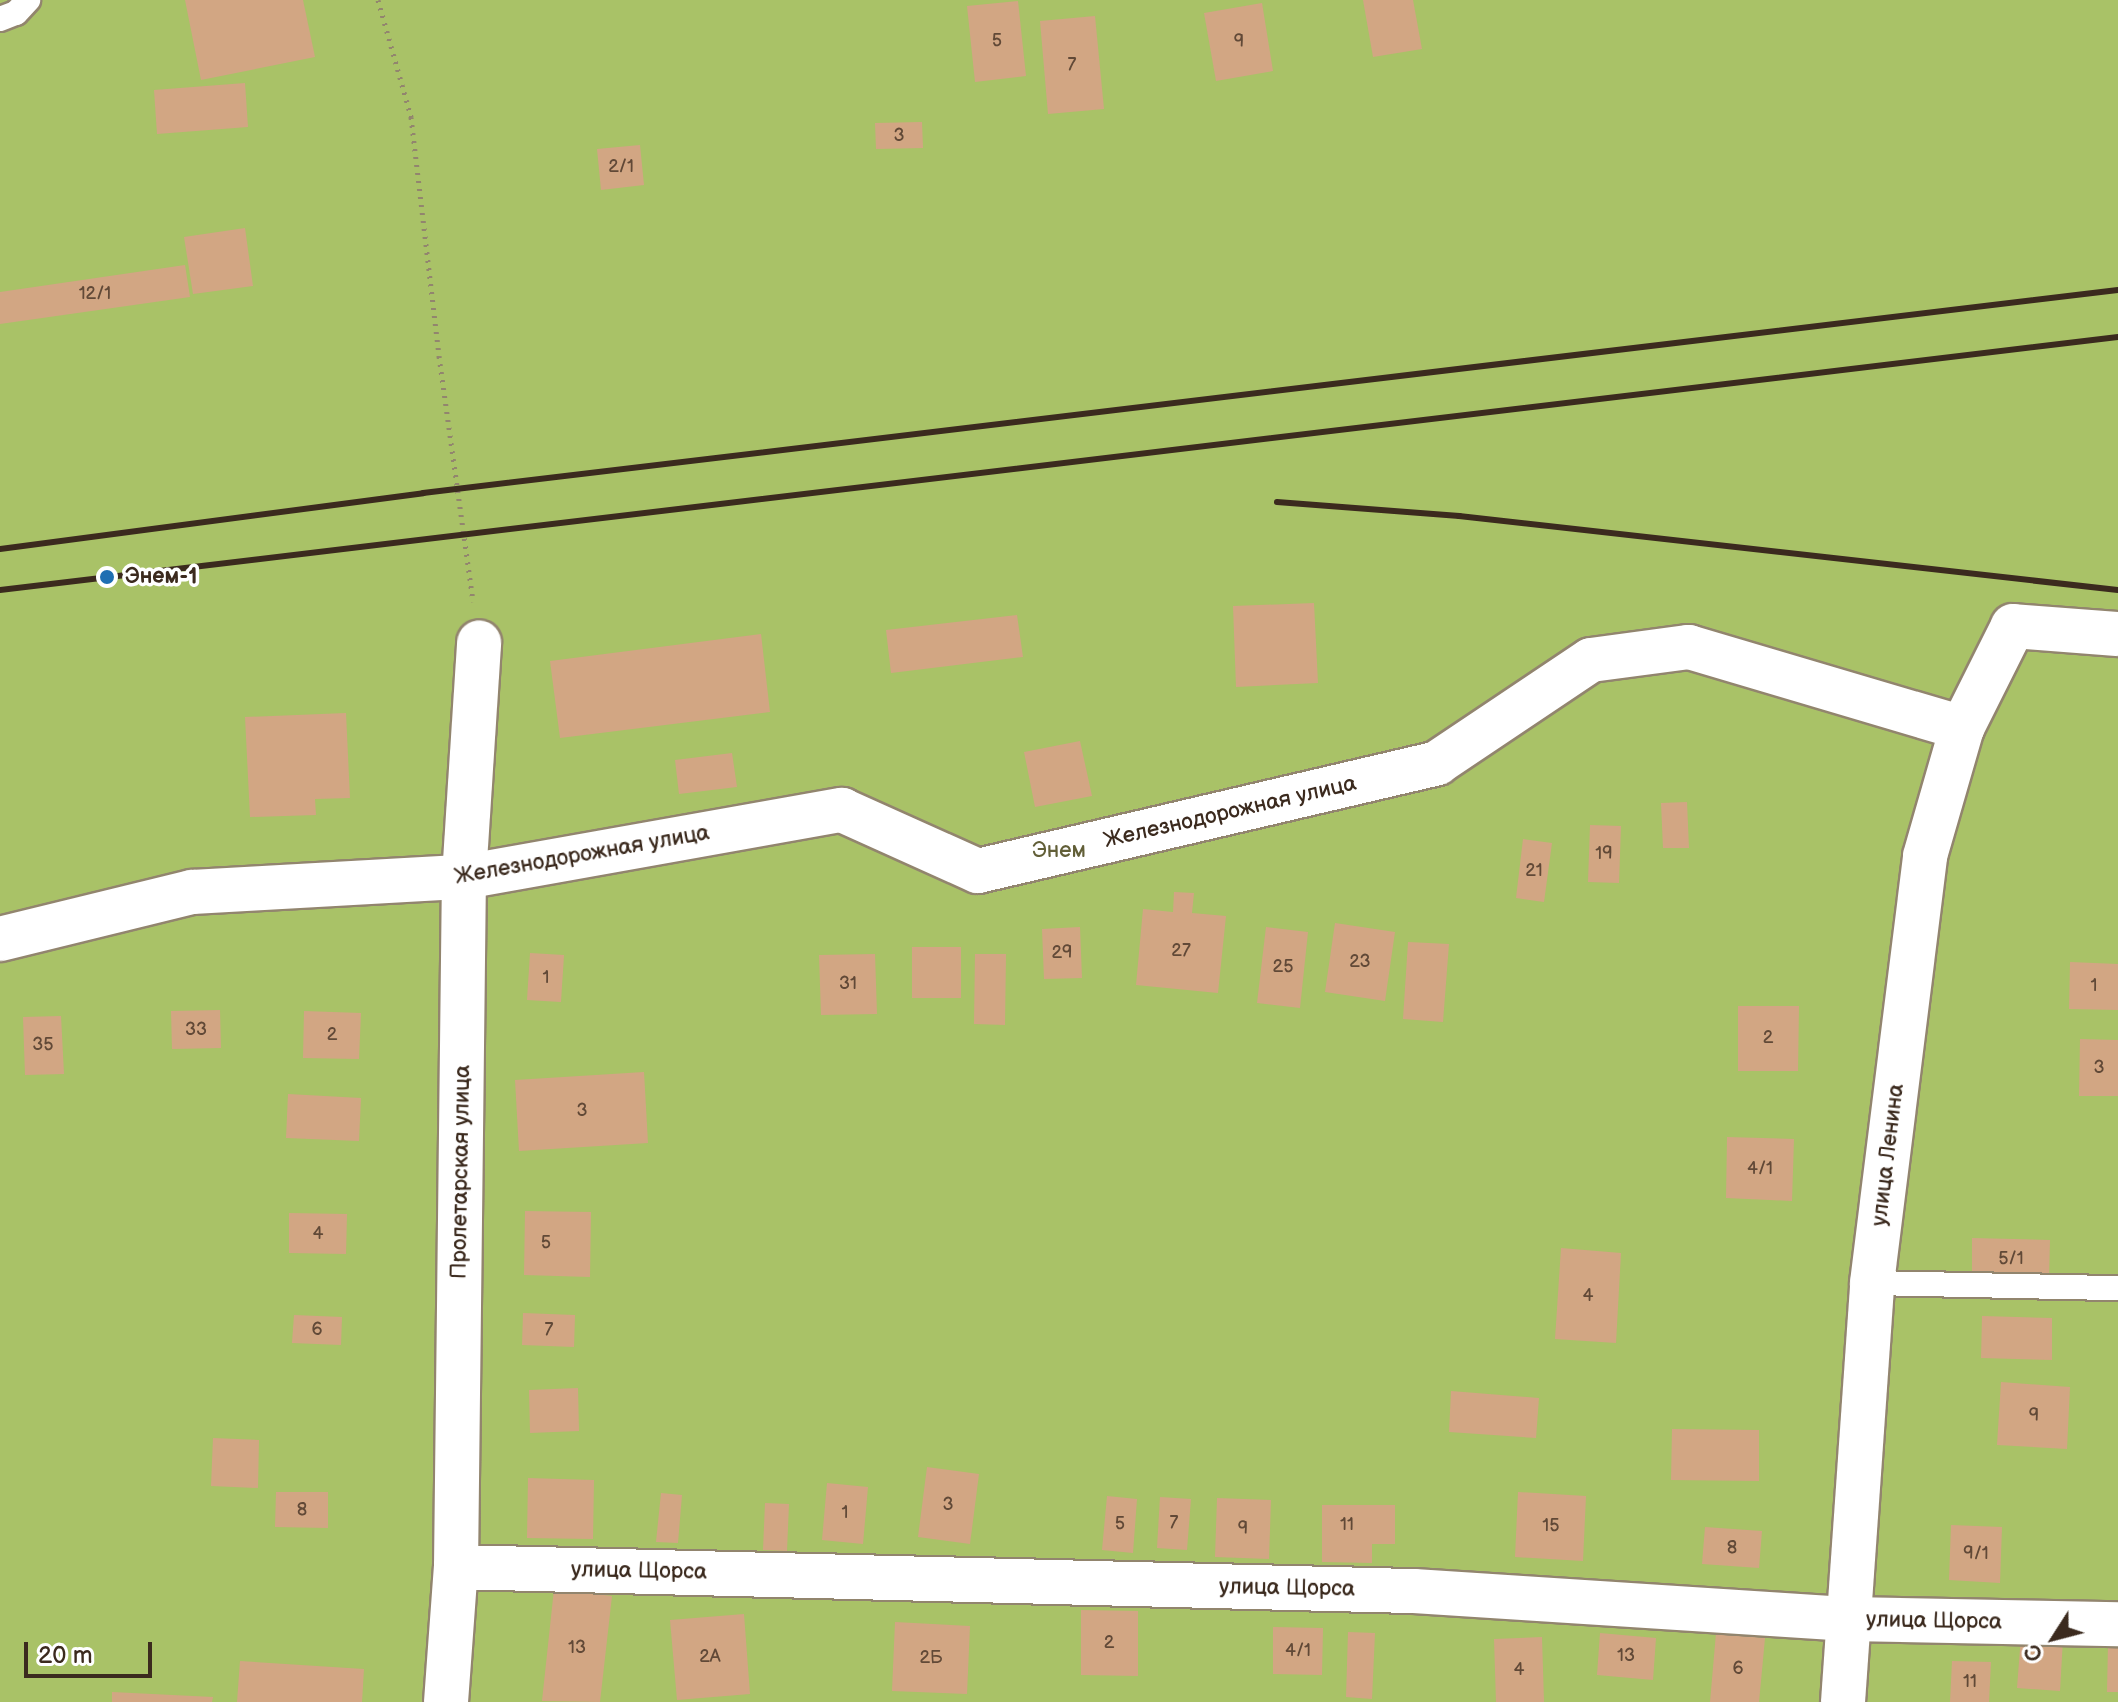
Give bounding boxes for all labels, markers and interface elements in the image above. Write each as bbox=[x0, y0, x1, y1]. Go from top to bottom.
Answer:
house number: 5 bbox=[992, 30, 1002, 52]
house number: 9 bbox=[1234, 31, 1244, 53]
house number: 7 bbox=[1068, 54, 1076, 76]
house number: 3 bbox=[893, 125, 905, 147]
house number: 2/1 bbox=[608, 156, 634, 178]
house number: 12/1 bbox=[79, 283, 111, 305]
place label: Энем-1 bbox=[125, 564, 198, 590]
marker: Энем-1 bbox=[96, 566, 118, 588]
street label: Железнодорожная улица bbox=[1101, 770, 1359, 854]
street label: Железнодорожная улица bbox=[452, 820, 712, 890]
park label: Энем bbox=[1032, 838, 1086, 864]
house number: 19 bbox=[1595, 843, 1613, 865]
house number: 21 bbox=[1525, 860, 1543, 882]
house number: 27 bbox=[1171, 940, 1191, 962]
house number: 29 bbox=[1051, 942, 1073, 964]
house number: 23 bbox=[1349, 951, 1371, 973]
house number: 25 bbox=[1273, 956, 1293, 978]
house number: 1 bbox=[543, 967, 549, 989]
house number: 31 bbox=[839, 973, 857, 995]
house number: 1 bbox=[2091, 975, 2097, 997]
house number: 33 bbox=[185, 1019, 207, 1041]
house number: 2 bbox=[327, 1024, 337, 1046]
house number: 2 bbox=[1763, 1027, 1773, 1049]
house number: 35 bbox=[32, 1034, 54, 1056]
house number: 3 bbox=[2093, 1057, 2105, 1079]
street label: Пролетарская улица bbox=[446, 1065, 476, 1279]
street label: улица Ленина bbox=[1866, 1082, 1910, 1228]
house number: 3 bbox=[576, 1100, 588, 1122]
house number: 4/1 bbox=[1747, 1158, 1773, 1180]
house number: 4 bbox=[313, 1223, 323, 1245]
house number: 5 bbox=[541, 1232, 551, 1254]
house number: 5/1 bbox=[1998, 1248, 2024, 1270]
house number: 4 bbox=[1583, 1285, 1593, 1307]
house number: 6 bbox=[312, 1319, 322, 1341]
house number: 7 bbox=[545, 1319, 553, 1341]
house number: 9 bbox=[2029, 1405, 2039, 1427]
house number: 3 bbox=[942, 1494, 954, 1516]
house number: 8 bbox=[297, 1499, 307, 1521]
house number: 1 bbox=[842, 1502, 848, 1524]
house number: 7 bbox=[1170, 1512, 1178, 1534]
house number: 5 bbox=[1115, 1513, 1125, 1535]
house number: 11 bbox=[1340, 1514, 1354, 1536]
house number: 15 bbox=[1542, 1515, 1560, 1537]
house number: 9 bbox=[1238, 1518, 1248, 1540]
house number: 8 bbox=[1727, 1537, 1737, 1559]
house number: 9/1 bbox=[1963, 1543, 1989, 1565]
street label: улица Щорса bbox=[571, 1557, 707, 1585]
street label: улица Щорса bbox=[1219, 1574, 1355, 1602]
north arrow bbox=[2014, 1598, 2094, 1678]
street label: улица Щорса bbox=[1866, 1607, 2002, 1635]
scale bar bbox=[28, 1626, 156, 1676]
house number: 2 bbox=[1104, 1632, 1114, 1654]
house number: 13 bbox=[568, 1637, 586, 1659]
text: С bbox=[2019, 1638, 2050, 1667]
house number: 4/1 bbox=[1285, 1640, 1311, 1662]
text: 20 m bbox=[38, 1641, 93, 1670]
house number: 13 bbox=[1617, 1645, 1635, 1667]
house number: 2А bbox=[699, 1646, 721, 1668]
house number: 2Б bbox=[919, 1647, 943, 1669]
house number: 6 bbox=[1733, 1658, 1743, 1680]
house number: 4 bbox=[1514, 1659, 1524, 1681]
house number: 11 bbox=[1963, 1671, 1977, 1693]

